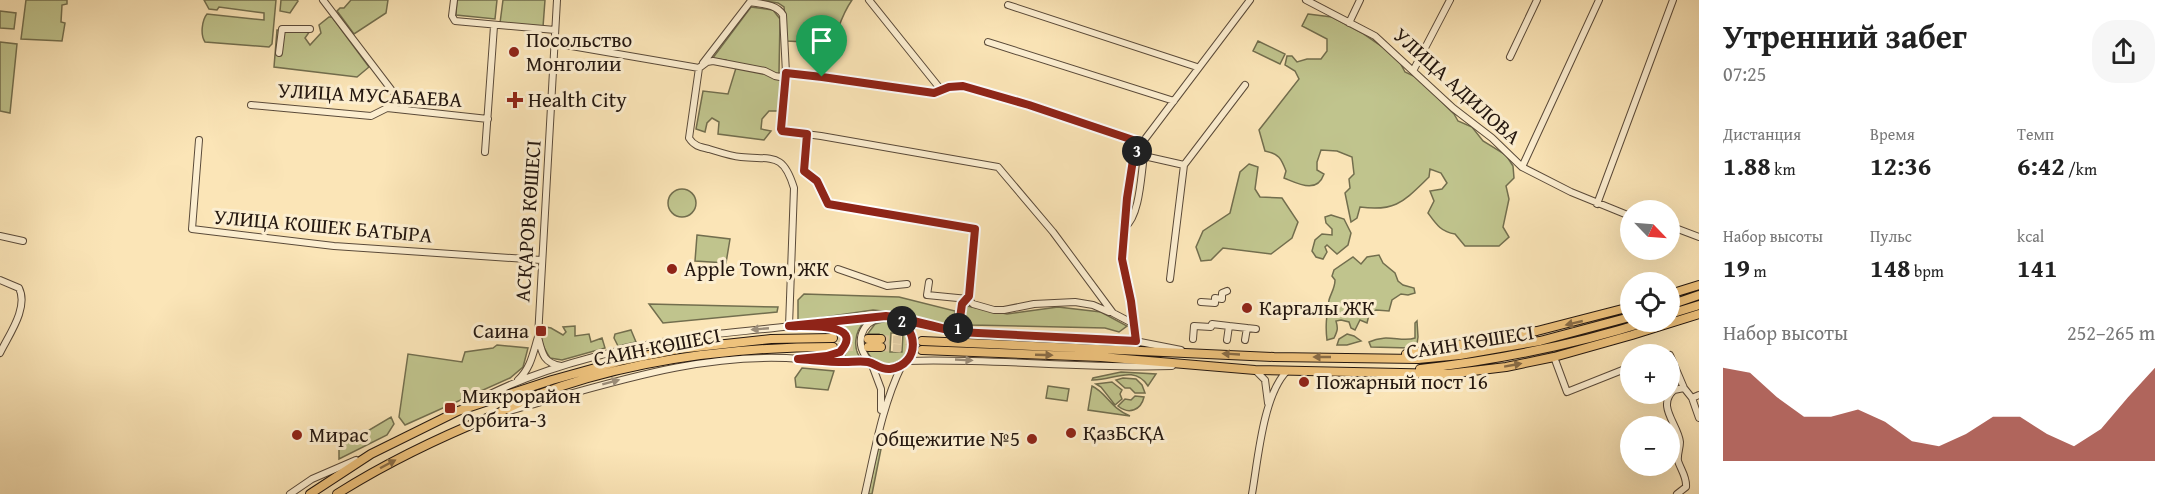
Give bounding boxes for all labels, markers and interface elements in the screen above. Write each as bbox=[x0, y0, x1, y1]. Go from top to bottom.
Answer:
text: Утренний забег bbox=[1723, 12, 1967, 60]
pin bbox=[796, 15, 847, 77]
street label: УЛИЦА АДИЛОВА bbox=[1387, 20, 1528, 152]
button: share bbox=[2092, 20, 2155, 83]
place label: Посольство Монголии bbox=[526, 24, 632, 79]
icon: arrive bbox=[805, 24, 838, 57]
marker: Посольство Монголии bbox=[507, 45, 521, 59]
text: 07:25 bbox=[1723, 59, 1766, 88]
street label: УЛИЦА МУСАБАЕВА bbox=[277, 74, 463, 115]
place label: Health City bbox=[528, 84, 627, 115]
marker: Health City bbox=[506, 91, 524, 109]
text: Дистанция bbox=[1723, 122, 1801, 146]
text: Время bbox=[1870, 122, 1915, 146]
text: Темп bbox=[2017, 122, 2054, 146]
pin: 3 bbox=[1122, 136, 1152, 166]
street label: АСҚАРОВ КӨШЕСІ bbox=[506, 139, 549, 303]
text: 3 bbox=[1133, 139, 1141, 163]
text: 1.88 bbox=[1723, 146, 1771, 185]
text: 12:36 bbox=[1870, 146, 1931, 185]
text: 6:42 bbox=[2017, 146, 2065, 185]
text: km bbox=[1771, 157, 1795, 181]
text: /km bbox=[2065, 157, 2097, 181]
north arrow bbox=[1620, 200, 1680, 260]
map controls bbox=[1620, 200, 1680, 476]
street label: УЛИЦА КОШЕК БАТЫРА bbox=[213, 201, 434, 251]
text: Набор высоты bbox=[1723, 224, 1823, 248]
text: Пульс bbox=[1870, 224, 1912, 248]
text: kcal bbox=[2017, 224, 2044, 248]
text: 19 bbox=[1723, 248, 1750, 287]
text: 148 bbox=[1870, 248, 1910, 287]
text: 141 bbox=[2017, 248, 2057, 287]
place label: Apple Town, ЖК bbox=[684, 253, 829, 284]
text: m bbox=[1750, 259, 1767, 283]
text: bpm bbox=[1910, 259, 1944, 283]
marker: Apple Town, ЖК bbox=[665, 262, 679, 276]
button: locate bbox=[1620, 272, 1680, 332]
place label: Каргалы ЖК bbox=[1259, 292, 1375, 323]
marker: Каргалы ЖК bbox=[1240, 301, 1254, 315]
pin: 2 bbox=[887, 306, 917, 336]
text: 2 bbox=[898, 309, 906, 333]
pin: 1 bbox=[943, 313, 973, 343]
place label: Саина bbox=[473, 315, 529, 346]
text: 1 bbox=[954, 316, 962, 340]
street label: САИН КӨШЕСІ bbox=[1404, 316, 1536, 367]
one-way arrow bbox=[1565, 318, 1583, 328]
text: Набор высоты bbox=[1723, 318, 1848, 347]
text: 252–265 m bbox=[2067, 318, 2155, 347]
street label: САИН КӨШЕСІ bbox=[591, 319, 723, 374]
marker: Саина bbox=[534, 324, 548, 338]
one-way arrow bbox=[751, 324, 770, 334]
button: + bbox=[1620, 344, 1680, 404]
one-way arrow bbox=[1221, 349, 1240, 359]
one-way arrow bbox=[1034, 350, 1053, 359]
one-way arrow bbox=[1312, 352, 1331, 362]
one-way arrow bbox=[955, 356, 974, 365]
one-way arrow bbox=[1504, 360, 1523, 369]
place label: Пожарный пост 16 bbox=[1316, 366, 1488, 397]
marker: Пожарный пост 16 bbox=[1297, 375, 1311, 389]
one-way arrow bbox=[602, 376, 620, 386]
place label: Микрорайон Орбита-3 bbox=[462, 380, 581, 435]
marker: Микрорайон Орбита-3 bbox=[443, 401, 457, 415]
button: − bbox=[1620, 416, 1680, 476]
place label: ҚазБСҚА bbox=[1083, 417, 1165, 448]
place label: Мирас bbox=[309, 419, 369, 450]
place label: Общежитие №5 bbox=[876, 423, 1020, 454]
marker: ҚазБСҚА bbox=[1064, 426, 1078, 440]
marker: Мирас bbox=[290, 428, 304, 442]
marker: Общежитие №5 bbox=[1025, 432, 1039, 446]
one-way arrow bbox=[379, 459, 396, 469]

